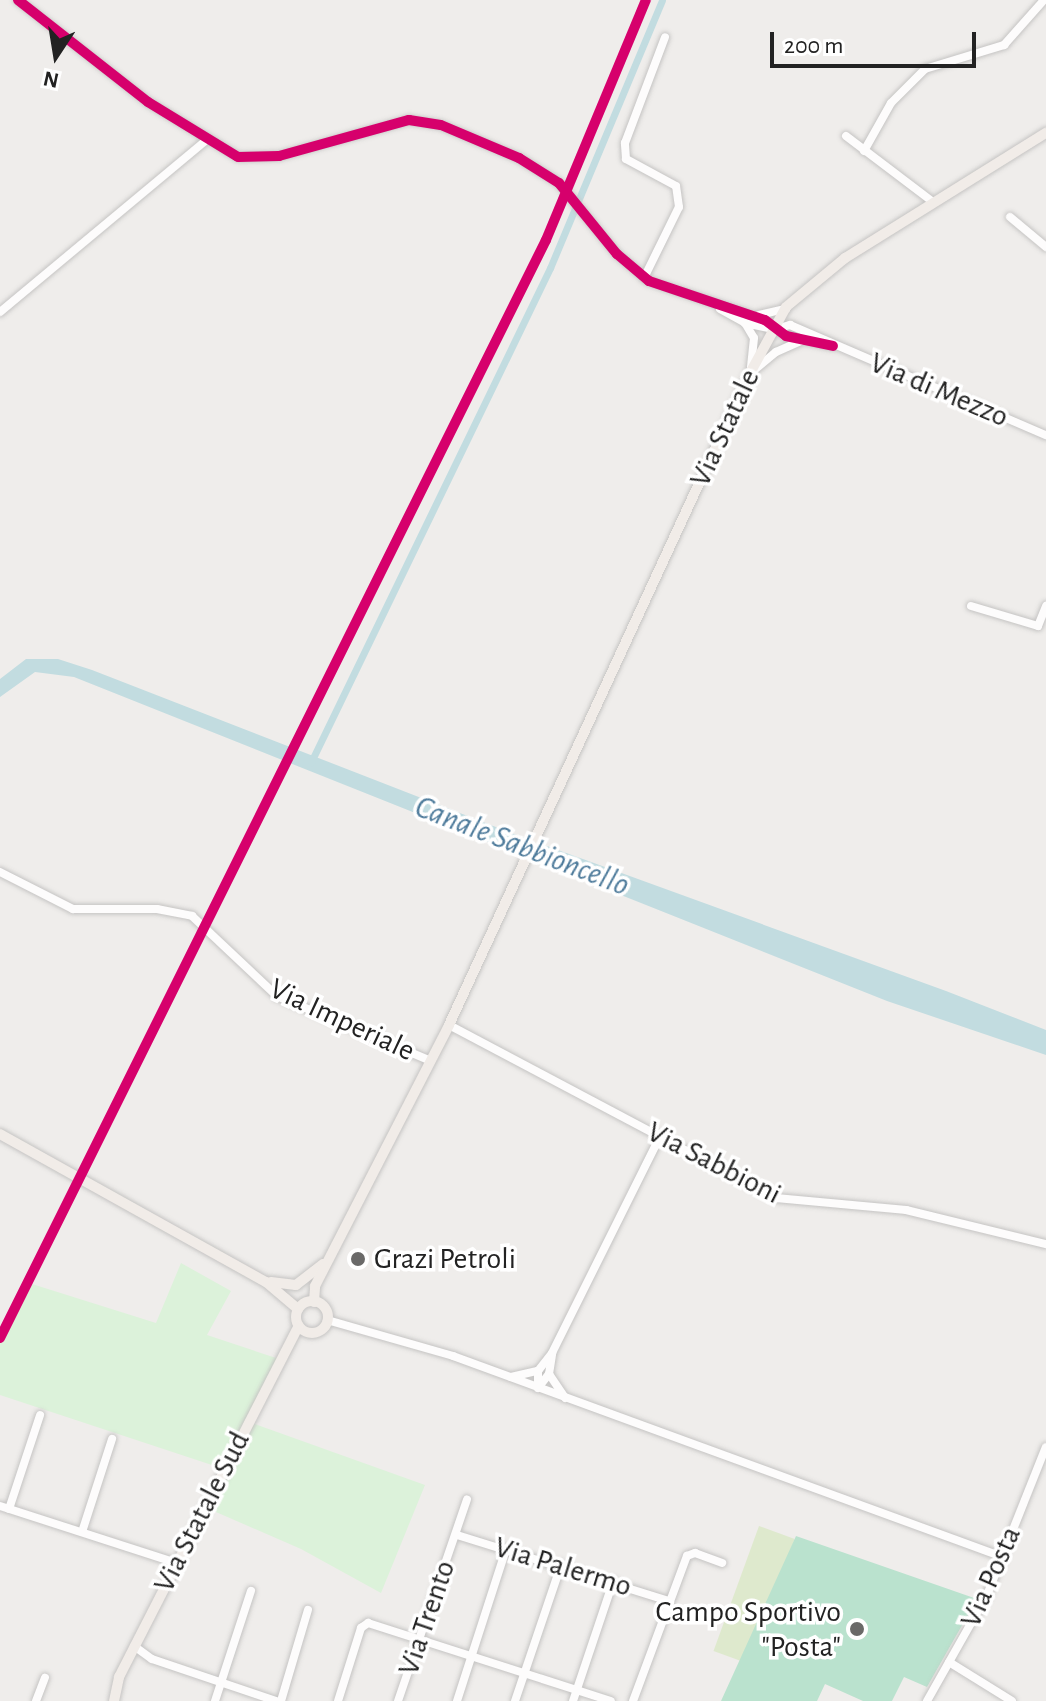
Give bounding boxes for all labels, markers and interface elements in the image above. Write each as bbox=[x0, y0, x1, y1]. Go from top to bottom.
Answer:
north arrow bbox=[16, 16, 96, 96]
scale bar bbox=[774, 16, 980, 66]
text: 200 m bbox=[784, 34, 843, 58]
text: N bbox=[41, 67, 61, 92]
street label: Via di Mezzo bbox=[864, 345, 1014, 435]
street label: Via Statale bbox=[682, 364, 768, 492]
water label: Canale Sabbioncello bbox=[410, 788, 634, 904]
street label: Via Imperiale bbox=[264, 971, 420, 1069]
street label: Via Sabbioni bbox=[641, 1114, 787, 1212]
place label: Grazi Petroli bbox=[374, 1241, 516, 1277]
marker: Grazi Petroli bbox=[349, 1250, 367, 1268]
street label: Via Statale Sud bbox=[146, 1426, 258, 1598]
street label: Via Posta bbox=[953, 1521, 1029, 1633]
street label: Via Palermo bbox=[490, 1529, 636, 1605]
street label: Via Trento bbox=[391, 1556, 463, 1680]
place label: Campo Sportivo "Posta" bbox=[656, 1594, 841, 1664]
marker: Campo Sportivo "Posta" bbox=[848, 1620, 866, 1638]

